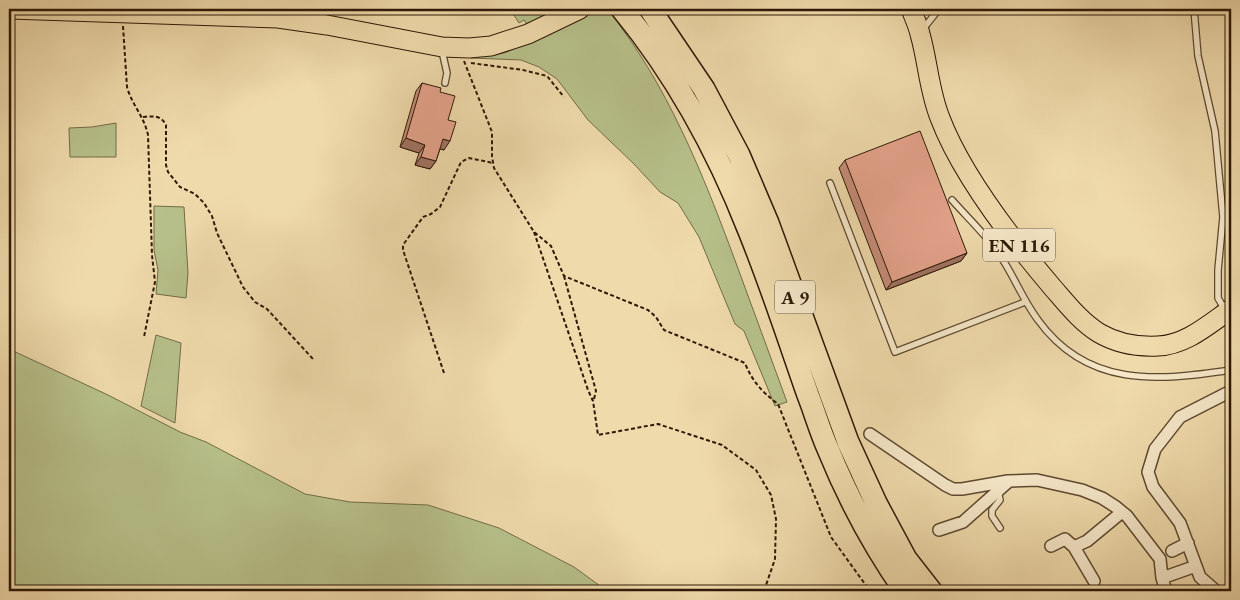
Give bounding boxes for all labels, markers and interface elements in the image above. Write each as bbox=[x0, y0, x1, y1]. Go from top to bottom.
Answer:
road number: EN 116 bbox=[983, 228, 1055, 262]
road number: A 9 bbox=[775, 280, 815, 314]

